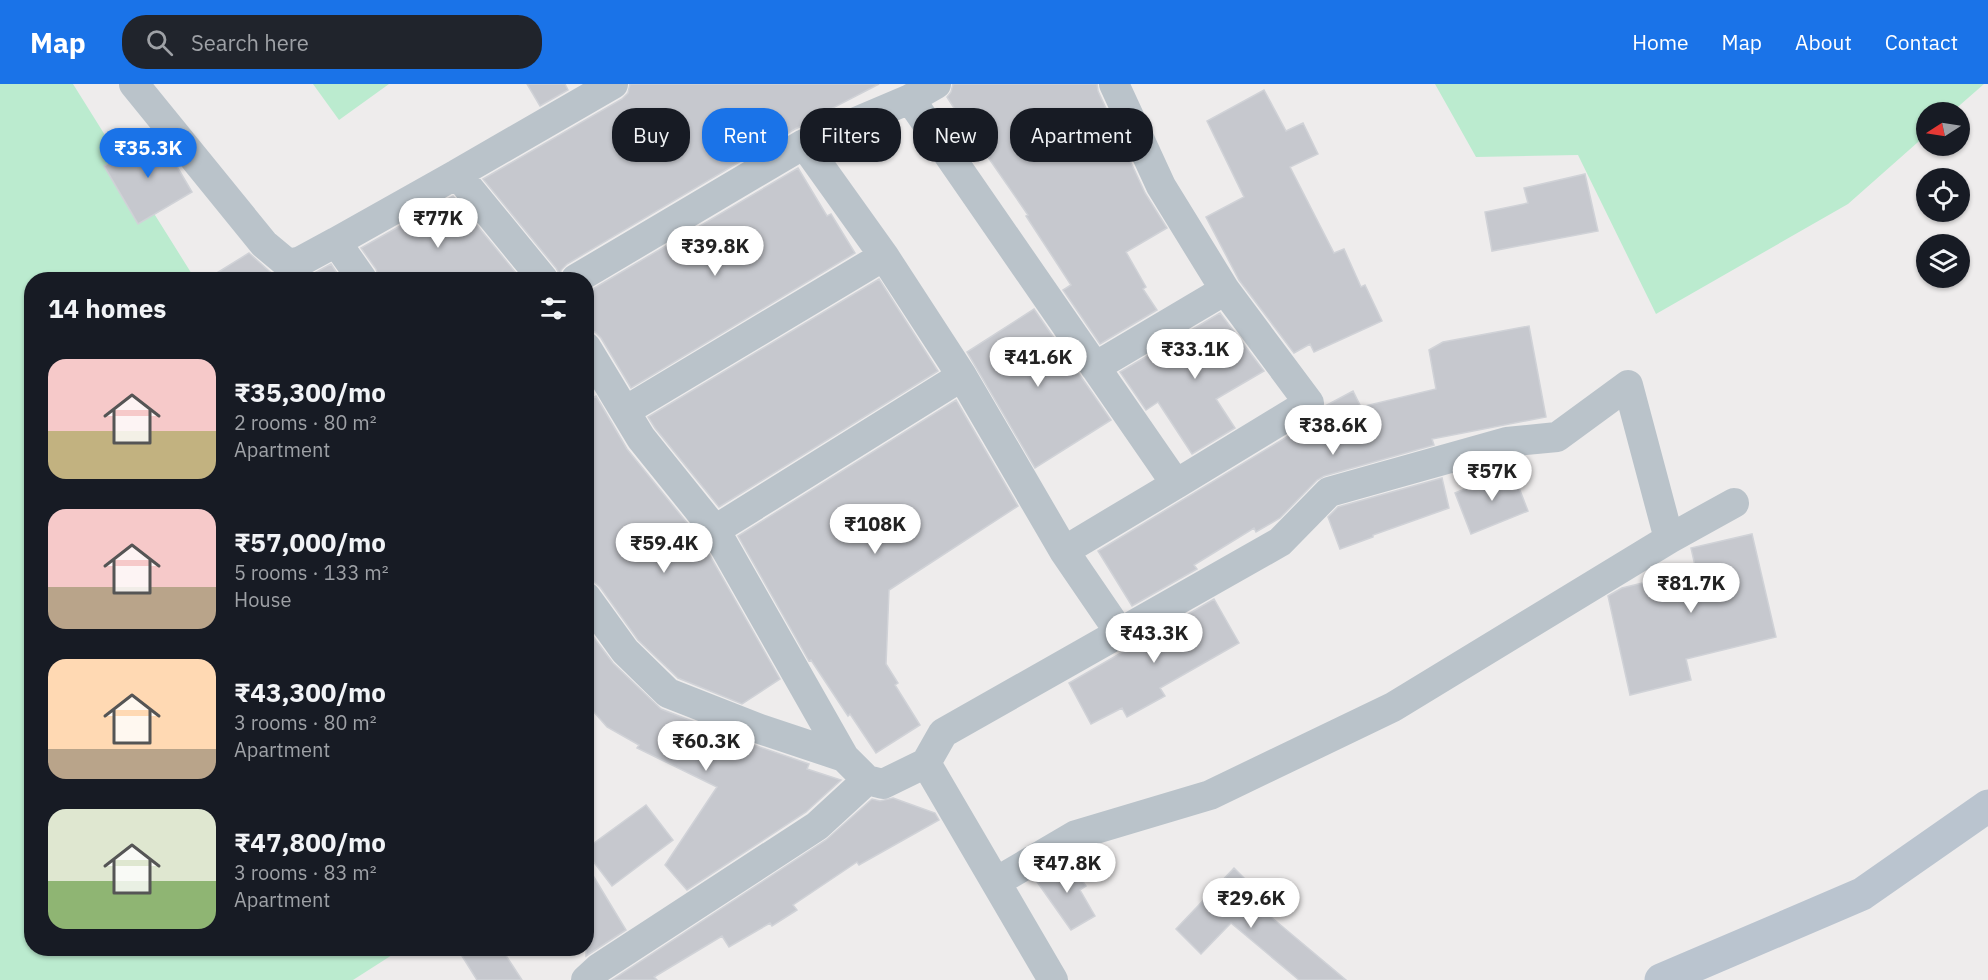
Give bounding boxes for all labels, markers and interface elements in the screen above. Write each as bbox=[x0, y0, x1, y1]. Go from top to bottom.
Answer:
search box bbox=[122, 15, 542, 69]
text: Map bbox=[30, 24, 86, 61]
icon: search bbox=[143, 26, 176, 59]
text: Search here bbox=[191, 28, 309, 57]
text: Home bbox=[1632, 28, 1689, 56]
text: Map bbox=[1722, 28, 1762, 56]
text: About bbox=[1795, 28, 1852, 56]
text: Contact bbox=[1885, 28, 1958, 56]
north arrow bbox=[1916, 102, 1970, 156]
map controls bbox=[1916, 102, 1970, 288]
chip: Buy bbox=[612, 108, 690, 162]
chip: Rent bbox=[702, 108, 788, 162]
chip: Filters bbox=[800, 108, 901, 162]
chip: New bbox=[913, 108, 998, 162]
chip: Apartment bbox=[1010, 108, 1153, 162]
pin: ₹35.3K bbox=[99, 128, 197, 179]
text: ₹35.3K bbox=[114, 134, 182, 161]
button: locate bbox=[1916, 168, 1970, 222]
pin: ₹77K bbox=[402, 198, 474, 249]
text: ₹77K bbox=[413, 204, 463, 231]
pin: ₹39.8K bbox=[666, 226, 764, 277]
text: ₹39.8K bbox=[681, 232, 749, 259]
button: layers bbox=[1916, 234, 1970, 288]
text: 14 homes bbox=[48, 291, 166, 325]
icon: filters bbox=[537, 292, 570, 325]
pin: ₹33.1K bbox=[1146, 329, 1244, 380]
text: ₹33.1K bbox=[1161, 335, 1229, 362]
pin: ₹41.6K bbox=[989, 337, 1087, 388]
text: ₹41.6K bbox=[1004, 343, 1072, 370]
text: ₹35,300/mo bbox=[234, 375, 386, 409]
icon: home bbox=[96, 383, 168, 455]
pin: ₹38.6K bbox=[1284, 405, 1382, 456]
text: 2 rooms · 80 m² bbox=[234, 409, 377, 436]
text: ₹38.6K bbox=[1299, 411, 1367, 438]
text: Apartment bbox=[234, 436, 330, 463]
pin: ₹57K bbox=[1456, 451, 1528, 502]
text: ₹57K bbox=[1467, 457, 1517, 484]
pin: ₹108K bbox=[833, 504, 917, 555]
text: ₹108K bbox=[844, 510, 906, 537]
pin: ₹59.4K bbox=[615, 523, 713, 574]
text: ₹57,000/mo bbox=[234, 525, 386, 559]
text: ₹59.4K bbox=[630, 529, 698, 556]
icon: home bbox=[96, 533, 168, 605]
text: 5 rooms · 133 m² bbox=[234, 559, 389, 586]
pin: ₹81.7K bbox=[1642, 563, 1740, 614]
text: ₹81.7K bbox=[1657, 569, 1725, 596]
text: House bbox=[234, 586, 291, 613]
pin: ₹43.3K bbox=[1105, 613, 1203, 664]
text: ₹43.3K bbox=[1120, 619, 1188, 646]
text: ₹43,300/mo bbox=[234, 675, 386, 709]
icon: home bbox=[96, 683, 168, 755]
text: 3 rooms · 80 m² bbox=[234, 709, 377, 736]
pin: ₹60.3K bbox=[657, 721, 755, 772]
text: ₹60.3K bbox=[672, 727, 740, 754]
text: Apartment bbox=[234, 736, 330, 763]
text: ₹47,800/mo bbox=[234, 825, 386, 859]
icon: home bbox=[96, 833, 168, 905]
pin: ₹47.8K bbox=[1018, 843, 1116, 894]
text: ₹47.8K bbox=[1033, 849, 1101, 876]
text: 3 rooms · 83 m² bbox=[234, 859, 377, 886]
pin: ₹29.6K bbox=[1202, 878, 1300, 929]
text: ₹29.6K bbox=[1217, 884, 1285, 911]
text: Apartment bbox=[234, 886, 330, 913]

